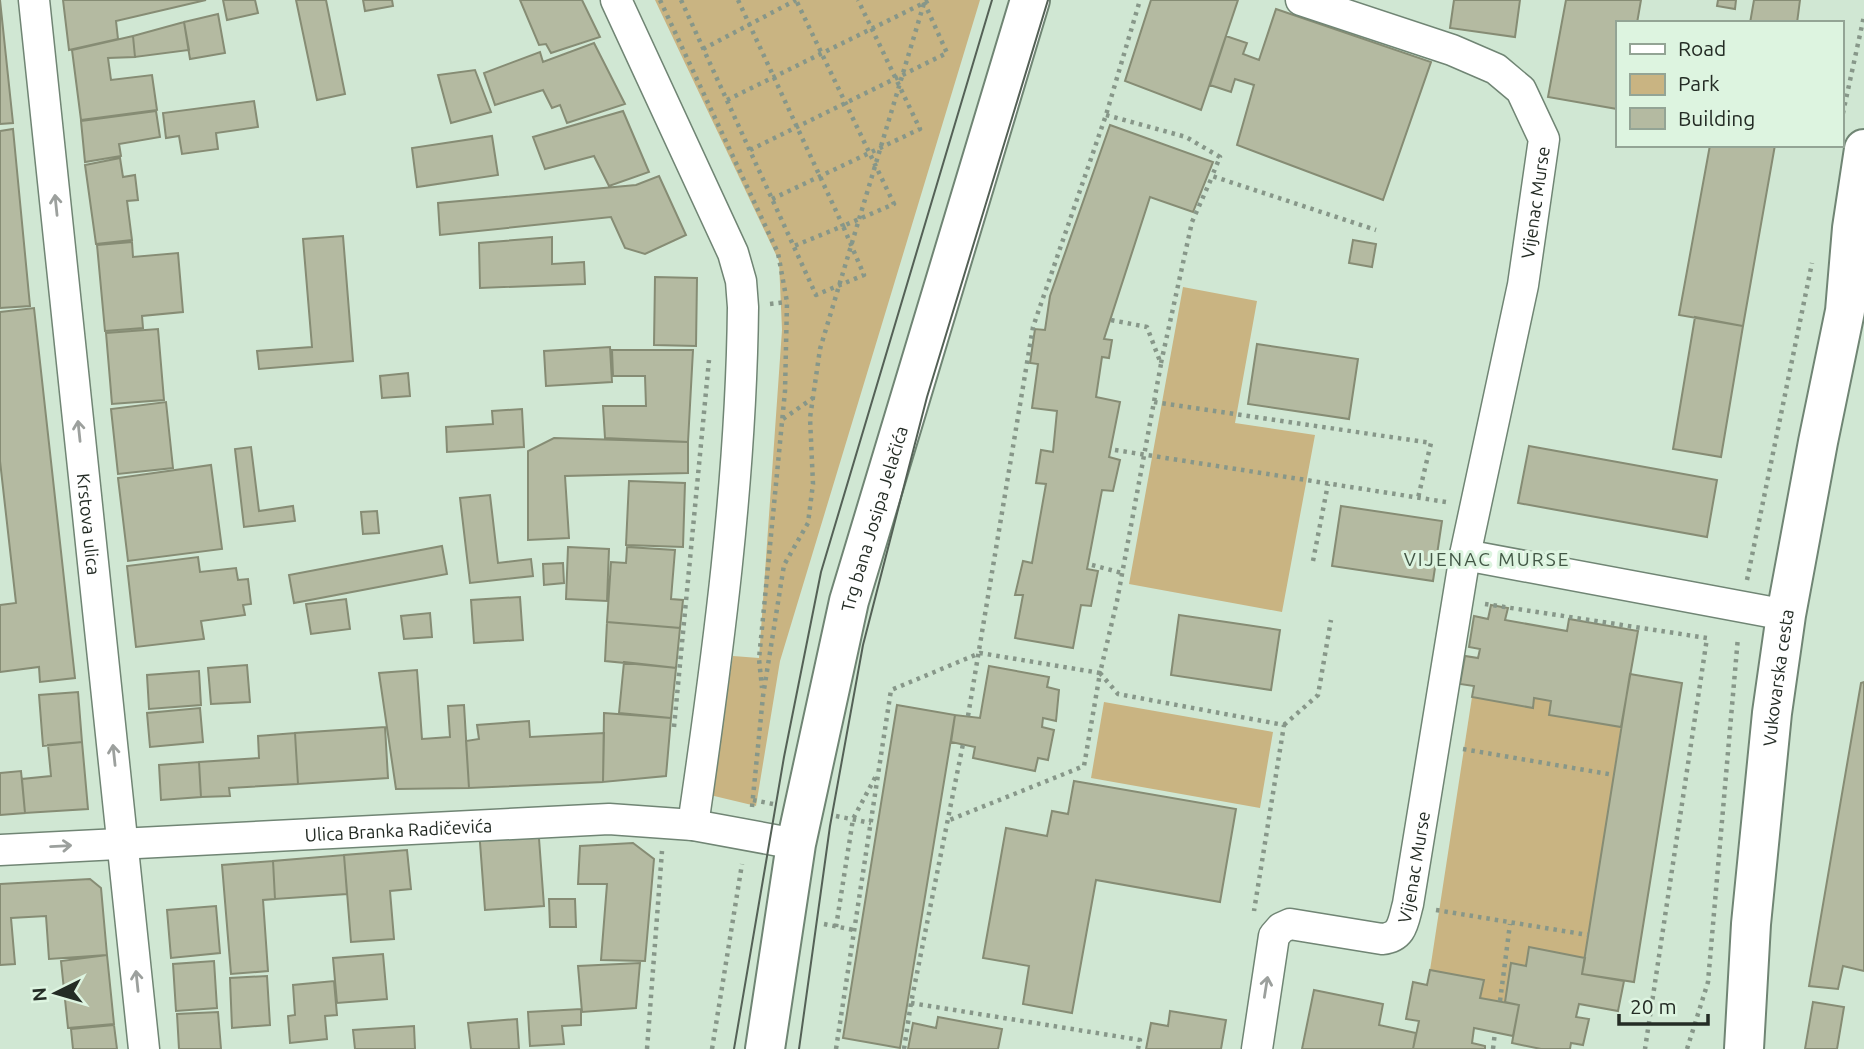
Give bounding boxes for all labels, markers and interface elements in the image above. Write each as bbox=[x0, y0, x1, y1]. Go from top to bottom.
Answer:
legend bbox=[1616, 21, 1843, 147]
text: Road bbox=[1678, 36, 1726, 60]
text: Park bbox=[1678, 71, 1720, 95]
text: Building bbox=[1678, 106, 1755, 130]
street label: Vijenac Murse bbox=[1517, 145, 1553, 260]
one-way arrow bbox=[49, 194, 62, 217]
one-way arrow bbox=[73, 420, 86, 443]
street label: Trg bana Josipa Jelačića bbox=[837, 423, 911, 613]
street label: Krstova ulica bbox=[74, 472, 104, 576]
district label: VIJENAC MURSE bbox=[1404, 548, 1570, 570]
street label: Vukovarska cesta bbox=[1759, 607, 1797, 747]
one-way arrow bbox=[107, 744, 120, 767]
street label: Vijenac Murse bbox=[1394, 810, 1433, 925]
street label: Ulica Branka Radičevića bbox=[304, 815, 493, 844]
one-way arrow bbox=[50, 839, 72, 852]
north arrow bbox=[21, 958, 91, 1028]
one-way arrow bbox=[131, 970, 144, 993]
one-way arrow bbox=[1260, 976, 1273, 999]
scale bar bbox=[1619, 982, 1708, 1026]
text: N bbox=[27, 986, 51, 1003]
text: 20 m bbox=[1630, 994, 1677, 1018]

